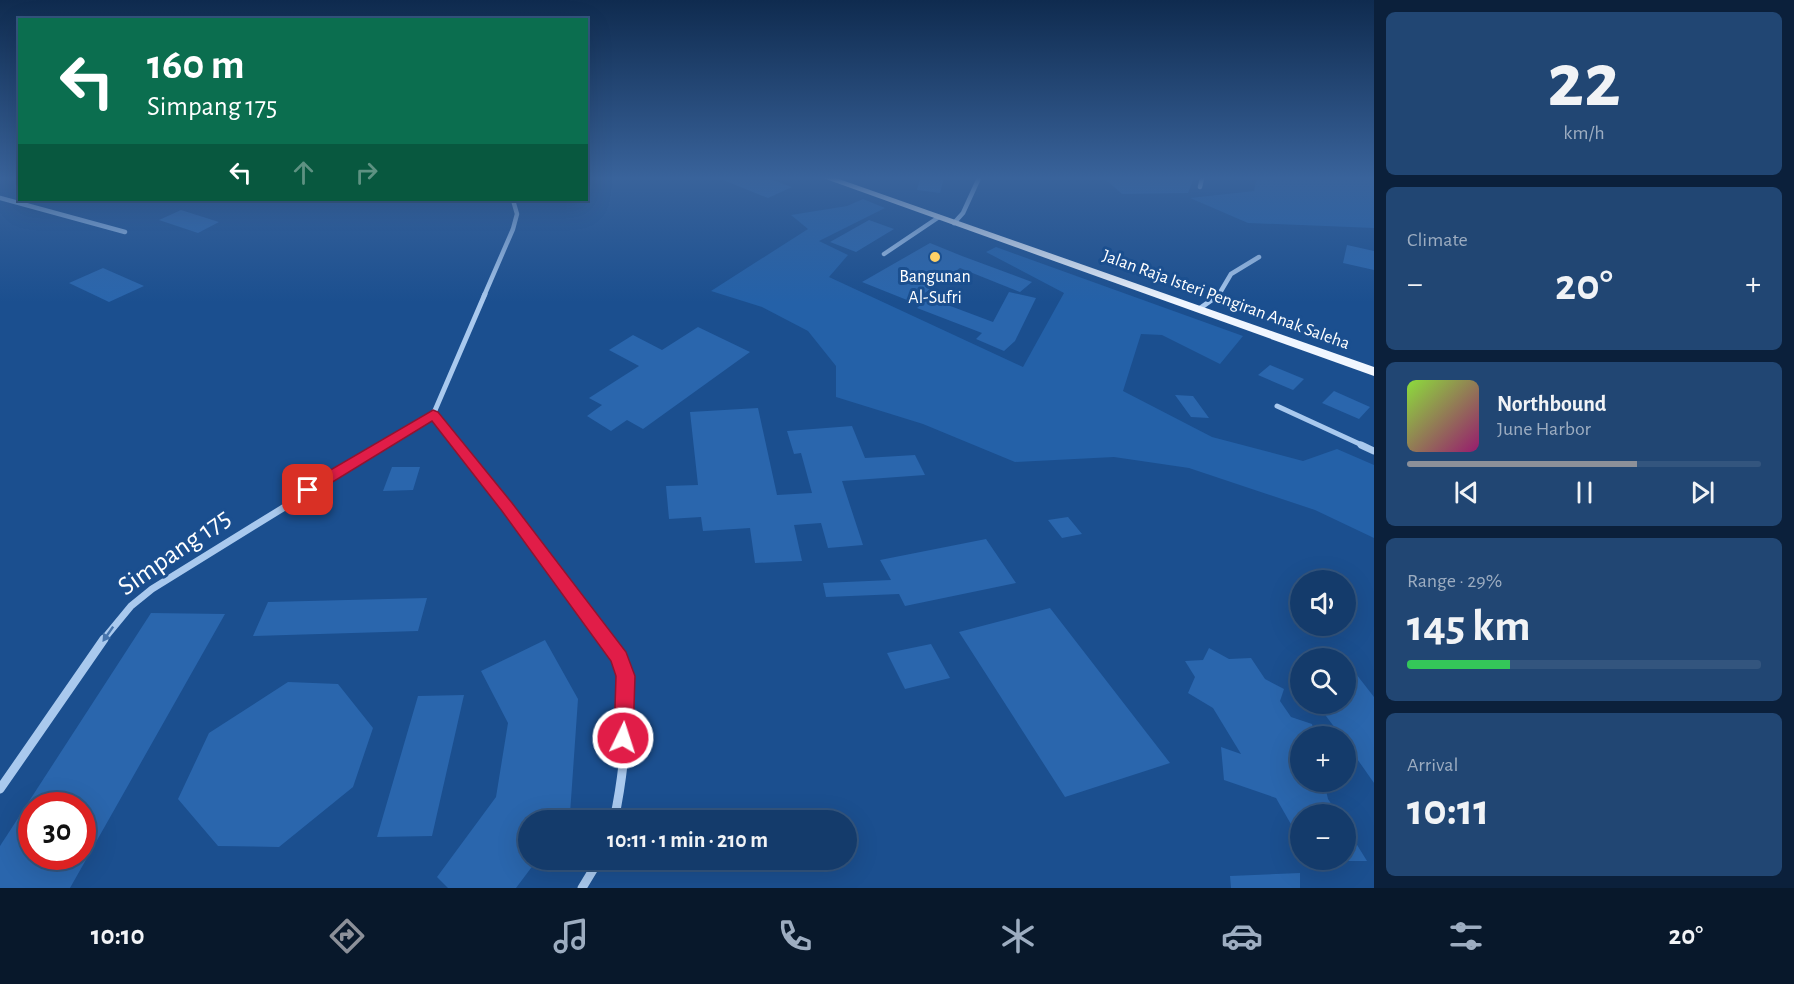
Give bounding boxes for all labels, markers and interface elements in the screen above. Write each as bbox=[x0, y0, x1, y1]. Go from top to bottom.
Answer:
icon: left bbox=[48, 42, 126, 120]
text: 22 bbox=[1547, 43, 1621, 121]
text: 160 m bbox=[147, 44, 245, 86]
text: Simpang 175 bbox=[147, 93, 277, 120]
text: km/h bbox=[1563, 123, 1605, 143]
icon: left bbox=[224, 156, 257, 189]
icon: ahead bbox=[287, 156, 320, 189]
icon: right bbox=[350, 156, 383, 189]
text: Climate bbox=[1407, 230, 1468, 250]
street label: Jalan Raja Isteri Pengiran Anak Saleha bbox=[1100, 247, 1352, 353]
marker: Bangunan Al-Sufri bbox=[928, 250, 942, 264]
text: 20° bbox=[1555, 263, 1613, 308]
place label: Bangunan Al-Sufri bbox=[899, 268, 971, 307]
text: − bbox=[1407, 268, 1423, 301]
text: + bbox=[1745, 268, 1761, 301]
text: Northbound bbox=[1497, 393, 1606, 415]
text: June Harbor bbox=[1497, 419, 1591, 439]
pin bbox=[282, 464, 333, 515]
icon: arrive bbox=[291, 473, 324, 506]
icon: previous bbox=[1450, 476, 1483, 509]
icon: pause bbox=[1568, 476, 1601, 509]
icon: next bbox=[1686, 476, 1719, 509]
street label: Simpang 175 bbox=[113, 504, 235, 600]
map controls bbox=[1290, 570, 1356, 870]
button: sound bbox=[1290, 570, 1356, 636]
text: Range · 29% bbox=[1407, 571, 1502, 591]
text: 145 km bbox=[1407, 604, 1531, 649]
one-way arrow bbox=[102, 625, 113, 642]
button: search bbox=[1290, 648, 1356, 714]
position arrow bbox=[591, 706, 655, 770]
button: + bbox=[1290, 726, 1356, 792]
text: Arrival bbox=[1407, 755, 1458, 775]
text: 10:11 bbox=[1407, 788, 1489, 833]
speed limit sign: 30 bbox=[18, 792, 96, 870]
button: − bbox=[1290, 804, 1356, 870]
text: 10:11 · 1 min · 210 m bbox=[607, 829, 768, 851]
icon: directions bbox=[326, 915, 368, 957]
icon: music bbox=[550, 915, 592, 957]
icon: phone bbox=[774, 915, 816, 957]
icon: climate bbox=[997, 915, 1039, 957]
icon: car bbox=[1221, 915, 1263, 957]
icon: filters bbox=[1445, 915, 1487, 957]
text: 10:10 bbox=[91, 922, 145, 949]
text: 20° bbox=[1668, 922, 1703, 949]

